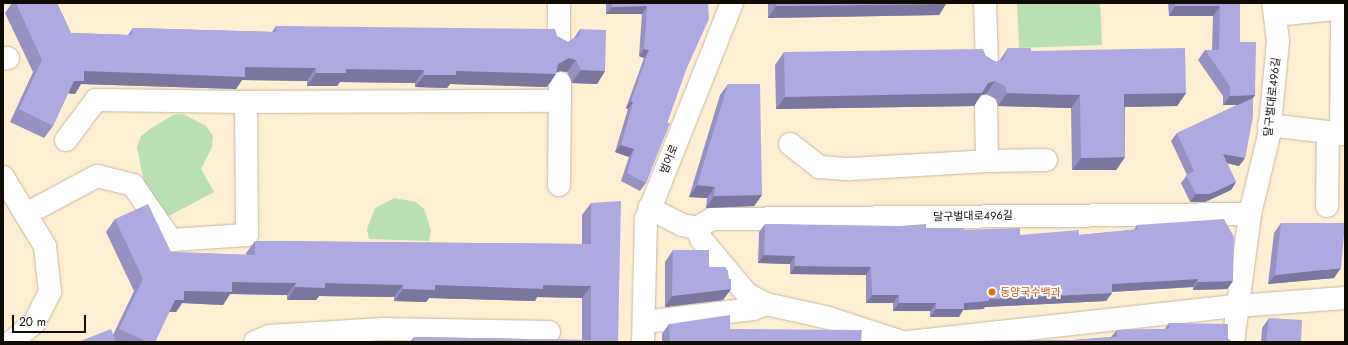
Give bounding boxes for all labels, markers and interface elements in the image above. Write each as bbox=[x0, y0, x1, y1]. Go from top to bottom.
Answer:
street label: 달구벌대로496길 bbox=[1261, 57, 1283, 137]
street label: 범어로 bbox=[657, 142, 681, 176]
street label: 달구벌대로496길 bbox=[933, 209, 1013, 223]
place label: 동양국수백과 bbox=[1000, 285, 1061, 299]
marker: 동양국수백과 bbox=[987, 287, 997, 297]
scale bar bbox=[14, 307, 88, 333]
text: 20 m bbox=[19, 313, 46, 331]

